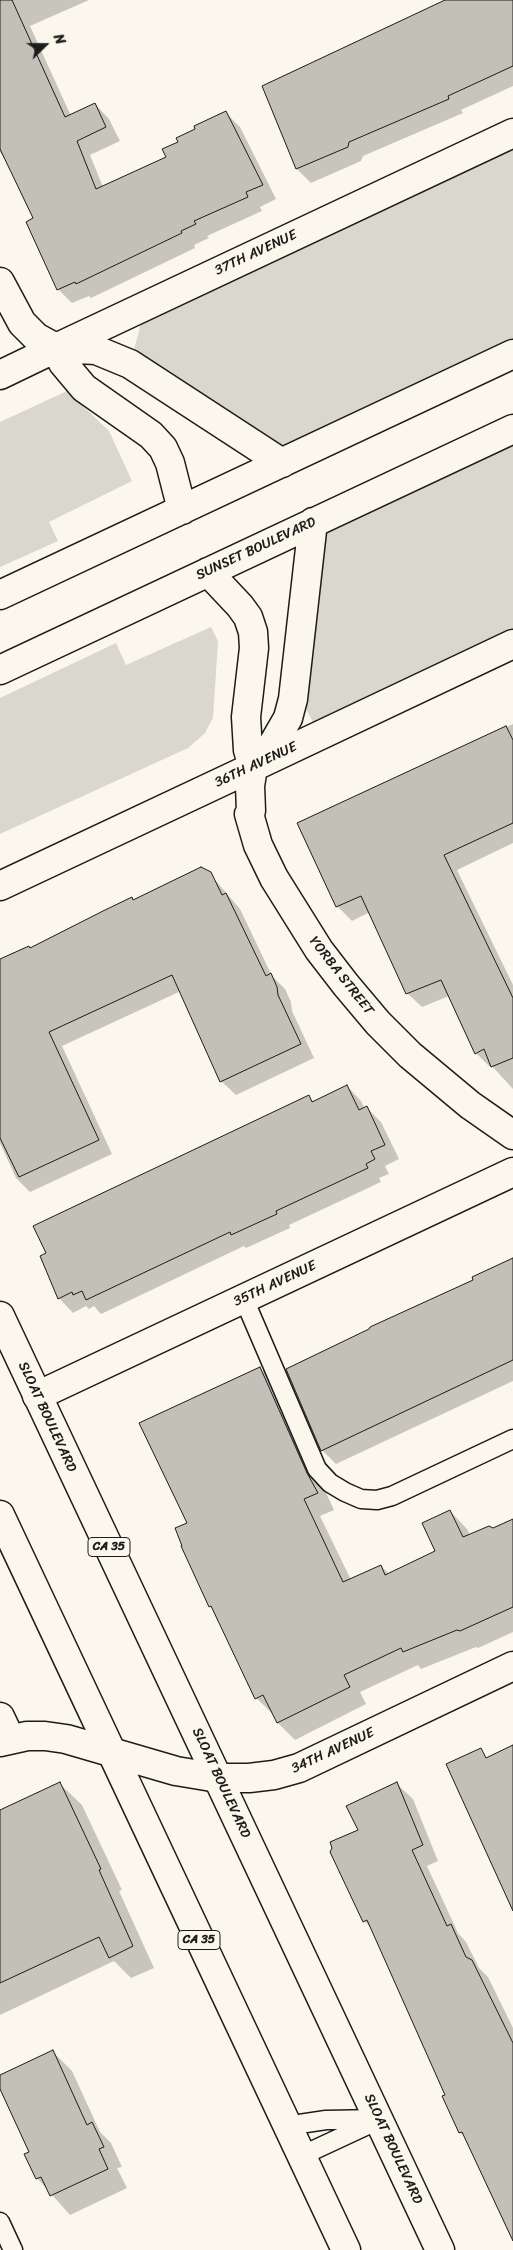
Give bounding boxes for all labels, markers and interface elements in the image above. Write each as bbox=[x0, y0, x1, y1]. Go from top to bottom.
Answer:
north arrow bbox=[20, 20, 70, 70]
text: N bbox=[46, 30, 73, 48]
street label: 37TH AVENUE bbox=[212, 227, 300, 279]
street label: SUNSET BOULEVARD bbox=[193, 514, 319, 584]
street label: 36TH AVENUE bbox=[212, 739, 300, 791]
street label: YORBA STREET bbox=[305, 933, 377, 1019]
street label: 35TH AVENUE bbox=[231, 1258, 319, 1310]
street label: SLOAT BOULEVARD bbox=[14, 1359, 80, 1475]
road number: CA 35 bbox=[88, 1538, 130, 1556]
street label: 34TH AVENUE bbox=[289, 1724, 377, 1778]
street label: SLOAT BOULEVARD bbox=[188, 1725, 254, 1841]
road number: CA 35 bbox=[178, 1930, 220, 1950]
street label: SLOAT BOULEVARD bbox=[360, 2091, 426, 2207]

